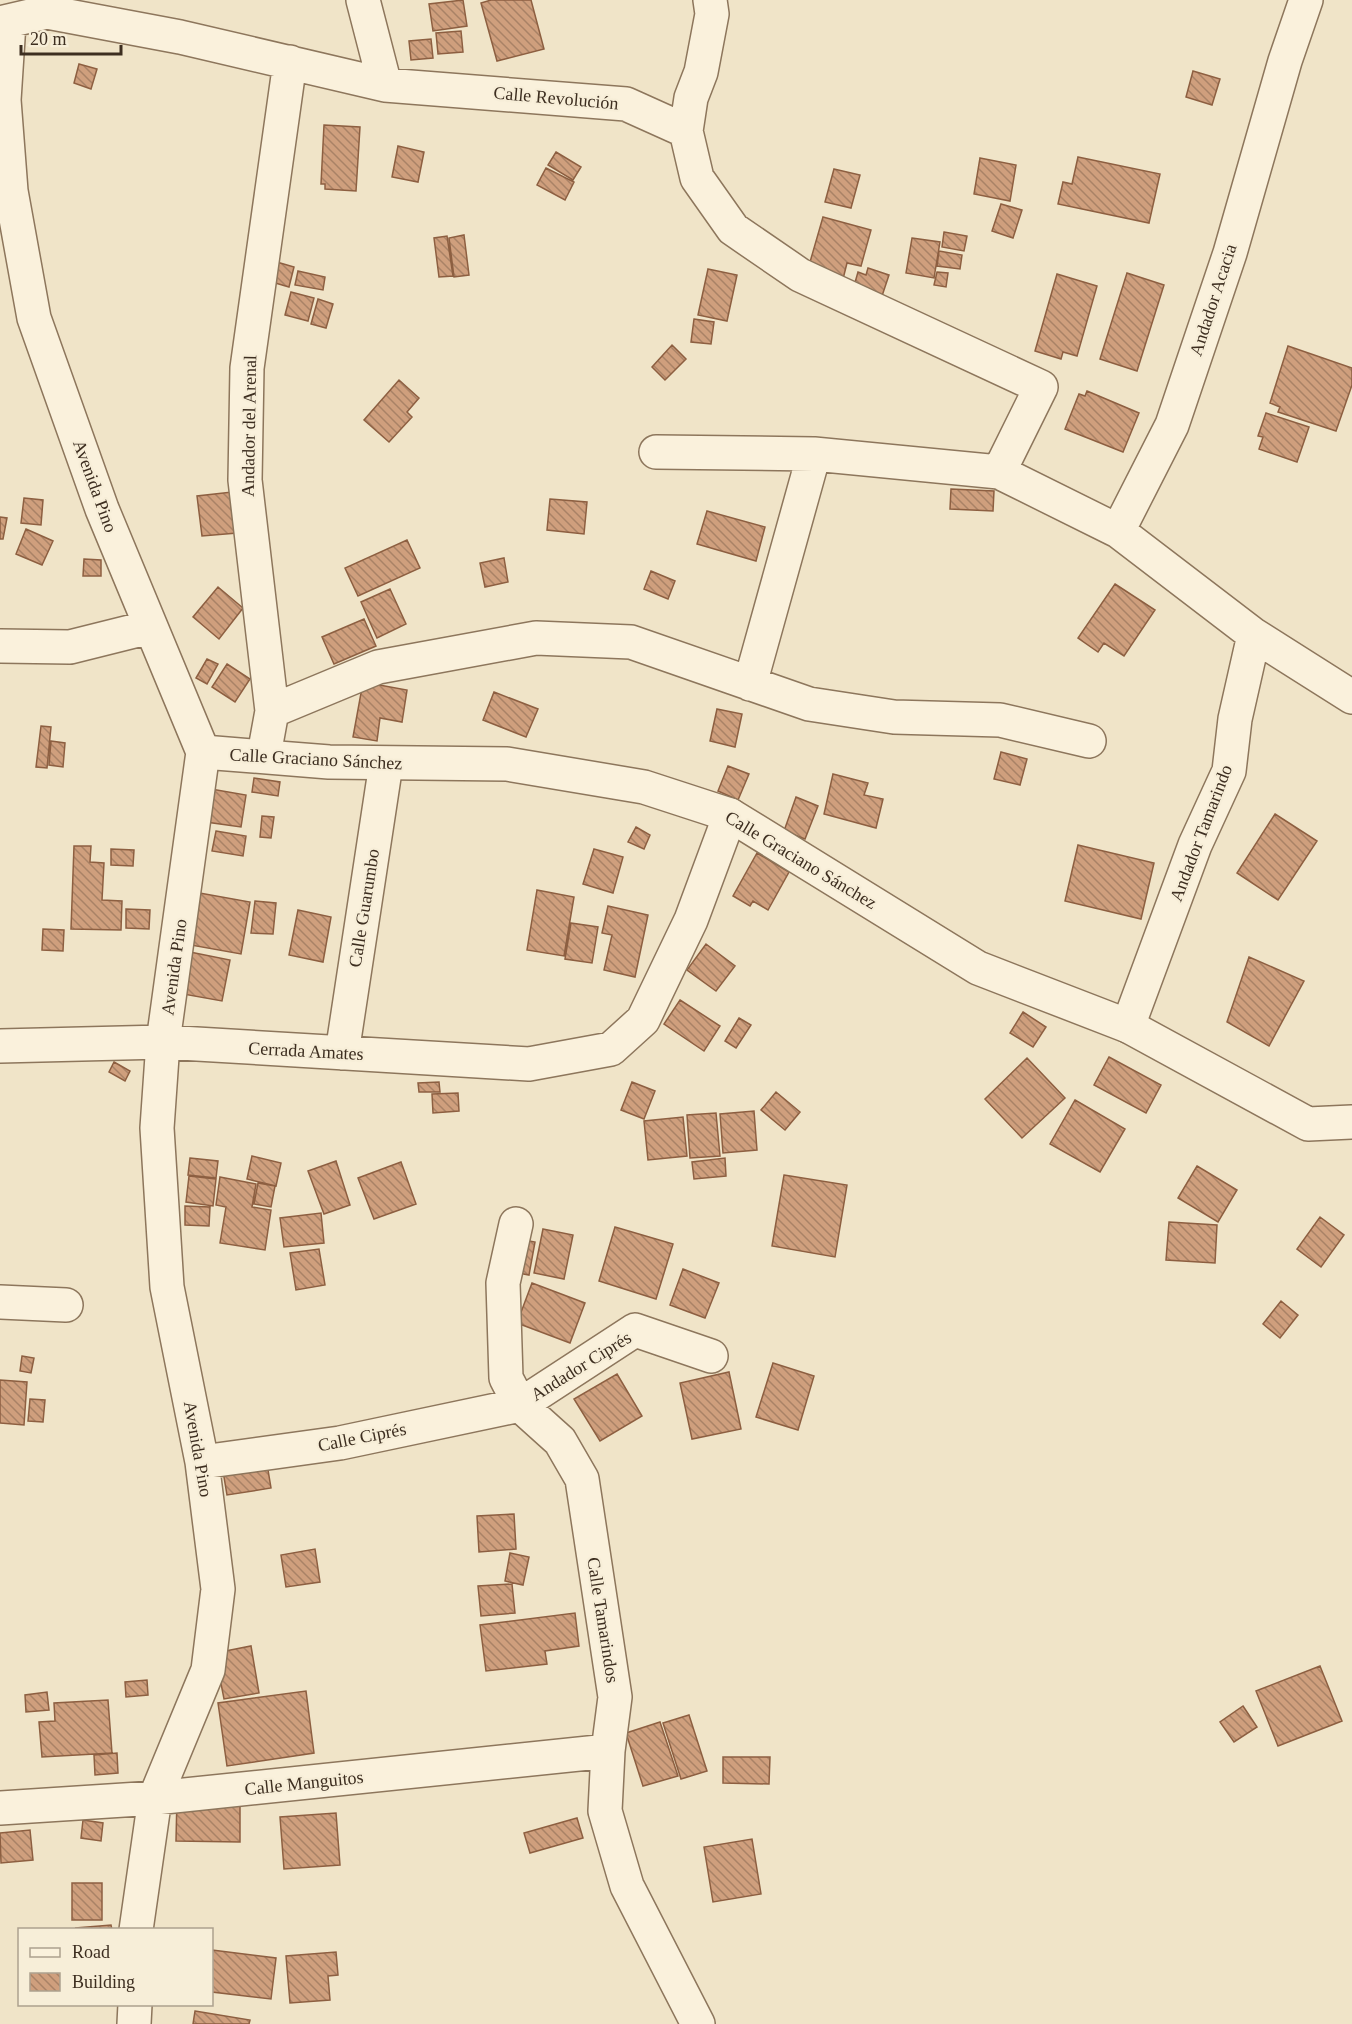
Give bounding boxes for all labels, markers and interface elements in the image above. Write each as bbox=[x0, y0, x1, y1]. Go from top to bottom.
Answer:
scale bar bbox=[21, 18, 122, 56]
text: 20 m bbox=[30, 29, 67, 49]
street label: Calle Revolución bbox=[493, 83, 619, 113]
street label: Andador Acacia bbox=[1185, 242, 1241, 358]
street label: Andador del Arenal bbox=[238, 355, 260, 497]
street label: Avenida Pino bbox=[69, 437, 121, 535]
street label: Calle Graciano Sánchez bbox=[229, 744, 403, 774]
street label: Andador Tamarindo bbox=[1166, 762, 1236, 904]
street label: Calle Graciano Sánchez bbox=[722, 807, 880, 913]
street label: Calle Guarumbo bbox=[345, 847, 383, 969]
street label: Avenida Pino bbox=[157, 918, 191, 1016]
street label: Cerrada Amates bbox=[248, 1038, 364, 1064]
street label: Andador Ciprés bbox=[527, 1327, 635, 1405]
street label: Avenida Pino bbox=[180, 1399, 216, 1499]
street label: Calle Ciprés bbox=[316, 1419, 408, 1455]
street label: Calle Tamarindos bbox=[583, 1556, 623, 1684]
street label: Calle Manguitos bbox=[244, 1767, 364, 1799]
legend bbox=[18, 1928, 213, 2006]
text: Road bbox=[72, 1942, 110, 1962]
text: Building bbox=[72, 1972, 135, 1992]

